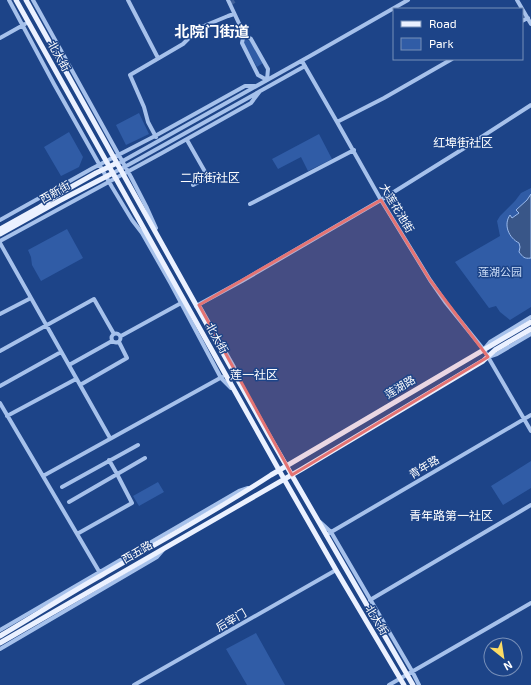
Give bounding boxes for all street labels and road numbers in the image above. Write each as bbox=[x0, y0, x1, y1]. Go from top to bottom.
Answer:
street label: 北大街 bbox=[46, 38, 73, 73]
street label: 西新街 bbox=[37, 178, 72, 205]
street label: 大莲花池街 bbox=[378, 181, 417, 235]
street label: 北大街 bbox=[204, 320, 231, 355]
street label: 莲湖路 bbox=[382, 373, 417, 401]
street label: 青年路 bbox=[406, 453, 441, 481]
street label: 西五路 bbox=[119, 538, 154, 565]
street label: 北大街 bbox=[363, 602, 391, 637]
street label: 后宰门 bbox=[213, 606, 248, 633]

